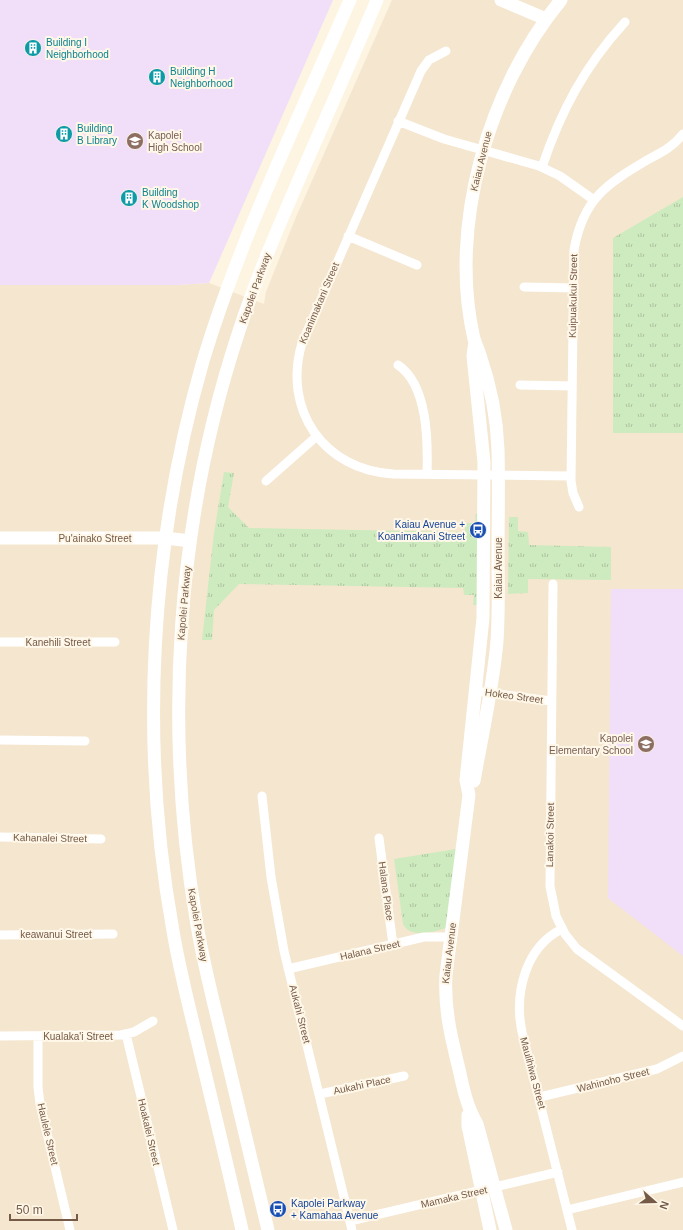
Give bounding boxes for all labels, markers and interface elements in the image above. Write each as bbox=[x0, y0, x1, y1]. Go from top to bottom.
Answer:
place label: Building I Neighborhood bbox=[46, 37, 109, 60]
building icon: Building I Neighborhood bbox=[23, 38, 43, 58]
place label: Building H Neighborhood bbox=[170, 66, 233, 89]
building icon: Building H Neighborhood bbox=[147, 67, 167, 87]
place label: Building B Library bbox=[77, 123, 117, 146]
building icon: Building B Library bbox=[54, 124, 74, 144]
street label: Kaiau Avenue bbox=[468, 129, 494, 192]
place label: Kapolei High School bbox=[148, 130, 202, 153]
school or university icon: Kapolei High School bbox=[125, 131, 145, 151]
place label: Building K Woodshop bbox=[142, 187, 200, 210]
building icon: Building K Woodshop bbox=[119, 188, 139, 208]
street label: Kapolei Parkway bbox=[237, 251, 273, 325]
street label: Kuipuakukui Street bbox=[567, 254, 579, 338]
street label: Koanimakani Street bbox=[297, 260, 341, 345]
place label: Kaiau Avenue + Koanimakani Street bbox=[378, 519, 465, 542]
bus stop icon: Kaiau Avenue + Koanimakani Street bbox=[468, 520, 488, 540]
street label: Pu'ainako Street bbox=[58, 533, 132, 544]
street label: Kaiau Avenue bbox=[493, 537, 504, 599]
street label: Kapolei Parkway bbox=[175, 565, 193, 641]
street label: Kanehili Street bbox=[25, 637, 91, 648]
street label: Hokeo Street bbox=[484, 686, 544, 706]
place label: Kapolei Elementary School bbox=[549, 733, 633, 756]
school or university icon: Kapolei Elementary School bbox=[636, 734, 656, 754]
street label: Lanakoi Street bbox=[544, 802, 556, 867]
street label: Kahanalei Street bbox=[13, 832, 87, 844]
street label: Halana Place bbox=[376, 861, 396, 922]
street label: Kapolei Parkway bbox=[186, 887, 210, 963]
street label: Kaiau Avenue bbox=[440, 921, 458, 984]
street label: keawanui Street bbox=[20, 929, 92, 940]
street label: Halana Street bbox=[339, 938, 401, 962]
street label: Aukahi Street bbox=[287, 984, 313, 1045]
street label: Kualaka'i Street bbox=[43, 1031, 113, 1042]
street label: Maulihiwa Street bbox=[518, 1036, 548, 1110]
street label: Wahinoho Street bbox=[576, 1066, 650, 1094]
street label: Aukahi Place bbox=[332, 1073, 392, 1096]
street label: Hoakalei Street bbox=[136, 1097, 162, 1167]
street label: Haulele Street bbox=[36, 1102, 61, 1166]
north arrow bbox=[635, 1182, 675, 1222]
street label: Mamaka Street bbox=[420, 1184, 488, 1210]
scale bar bbox=[10, 1196, 77, 1222]
place label: Kapolei Parkway + Kamahaa Avenue bbox=[291, 1198, 379, 1221]
bus stop icon: Kapolei Parkway + Kamahaa Avenue bbox=[268, 1199, 288, 1219]
text: N bbox=[657, 1200, 671, 1211]
text: 50 m bbox=[16, 1203, 43, 1217]

